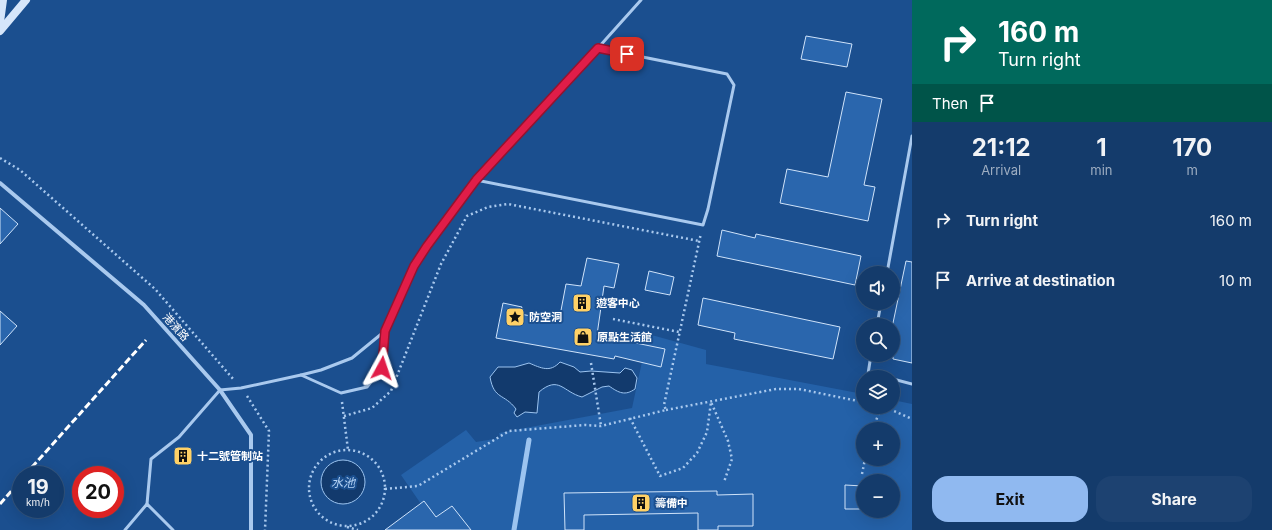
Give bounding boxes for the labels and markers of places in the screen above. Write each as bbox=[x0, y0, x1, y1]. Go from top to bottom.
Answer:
pin bbox=[610, 37, 644, 71]
building icon: 遊客中心 bbox=[571, 292, 593, 314]
place label: 遊客中心 bbox=[596, 296, 640, 310]
place icon: 防空洞 bbox=[504, 306, 526, 328]
place label: 防空洞 bbox=[529, 310, 562, 324]
shop icon: 原點生活館 bbox=[572, 326, 594, 348]
place label: 原點生活館 bbox=[597, 330, 652, 344]
building icon: 十二號管制站 bbox=[172, 445, 194, 467]
place label: 十二號管制站 bbox=[197, 449, 263, 463]
building icon: 籌備中 bbox=[630, 492, 652, 514]
place label: 籌備中 bbox=[655, 496, 688, 510]

